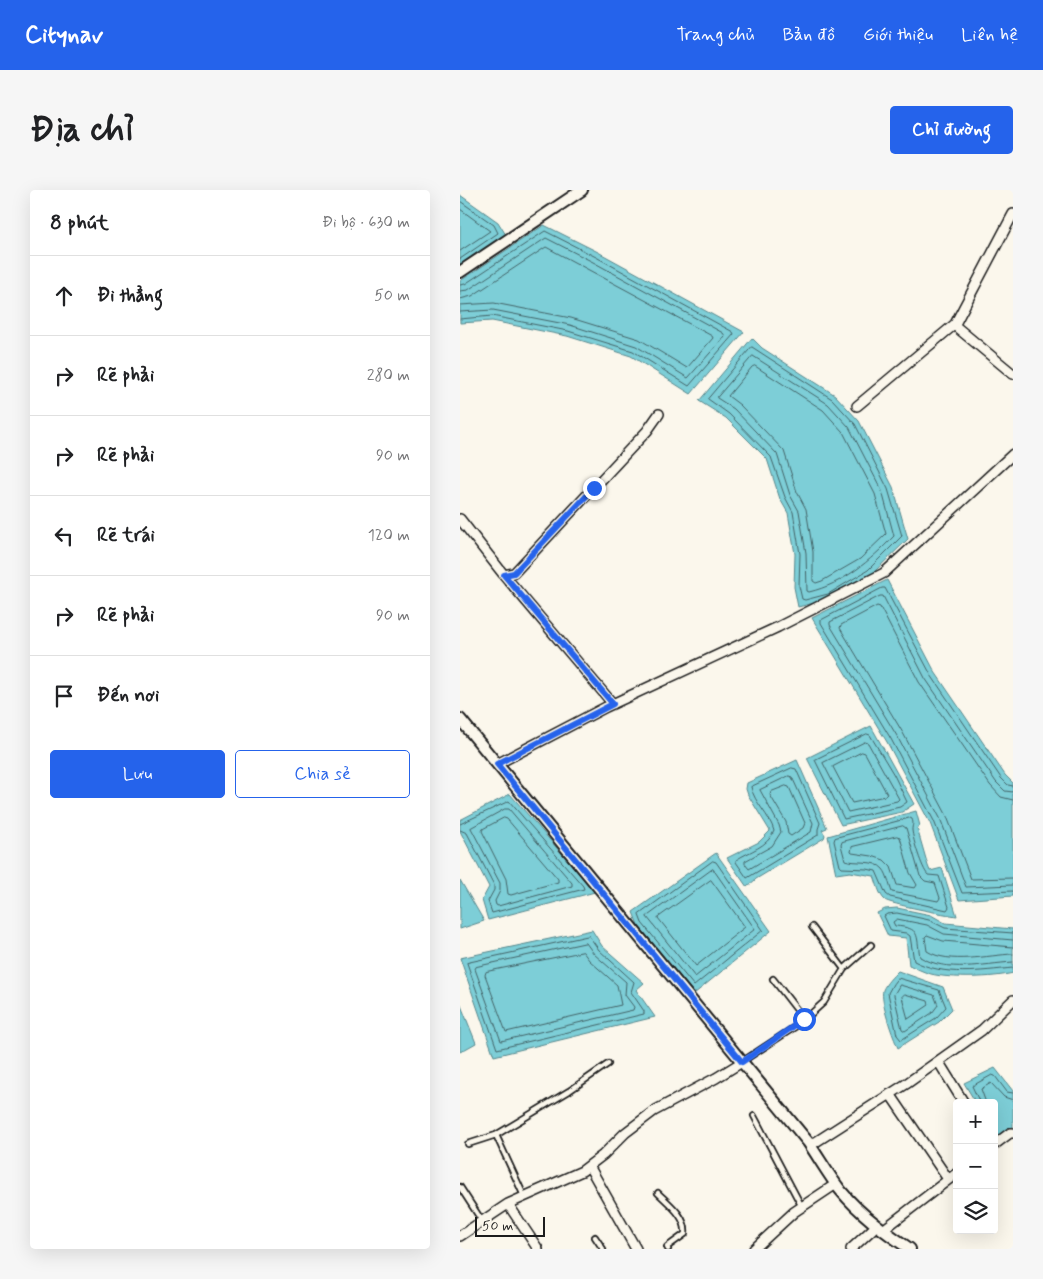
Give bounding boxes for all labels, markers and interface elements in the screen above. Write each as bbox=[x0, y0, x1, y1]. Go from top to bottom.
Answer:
text: Citynav bbox=[25, 20, 103, 51]
text: Trang chủ bbox=[677, 23, 755, 47]
text: Bản đồ bbox=[783, 23, 835, 47]
text: Giới thiệu bbox=[863, 23, 933, 47]
text: Liên hệ bbox=[961, 23, 1018, 47]
button: Chỉ đường bbox=[890, 106, 1013, 154]
text: Địa chỉ bbox=[30, 107, 134, 153]
text: 8 phút bbox=[50, 209, 109, 237]
text: Đi bộ · 630 m bbox=[322, 212, 410, 233]
icon: ahead bbox=[50, 282, 78, 310]
text: Đi thẳng bbox=[97, 283, 163, 308]
text: 50 m bbox=[374, 285, 410, 306]
icon: right bbox=[50, 362, 78, 390]
text: Rẽ phải bbox=[97, 363, 154, 388]
text: 280 m bbox=[367, 365, 410, 386]
icon: right bbox=[50, 442, 78, 470]
text: Rẽ phải bbox=[97, 443, 154, 468]
text: 90 m bbox=[376, 445, 410, 466]
route end bbox=[583, 477, 606, 500]
icon: left bbox=[50, 522, 78, 550]
text: Rẽ trái bbox=[97, 523, 155, 548]
text: 120 m bbox=[368, 525, 410, 546]
icon: right bbox=[50, 602, 78, 630]
text: Rẽ phải bbox=[97, 603, 154, 628]
text: 90 m bbox=[376, 605, 410, 626]
icon: arrive bbox=[50, 682, 78, 710]
text: Đến nơi bbox=[97, 683, 159, 708]
button: Lưu bbox=[50, 750, 225, 798]
button: Chia sẻ bbox=[235, 750, 410, 798]
route start bbox=[793, 1008, 816, 1031]
map controls bbox=[953, 1099, 998, 1234]
button: + bbox=[953, 1099, 998, 1144]
button: − bbox=[953, 1144, 998, 1189]
button: layers bbox=[953, 1189, 998, 1234]
scale bar bbox=[475, 1214, 545, 1237]
text: 50 m bbox=[482, 1217, 513, 1235]

